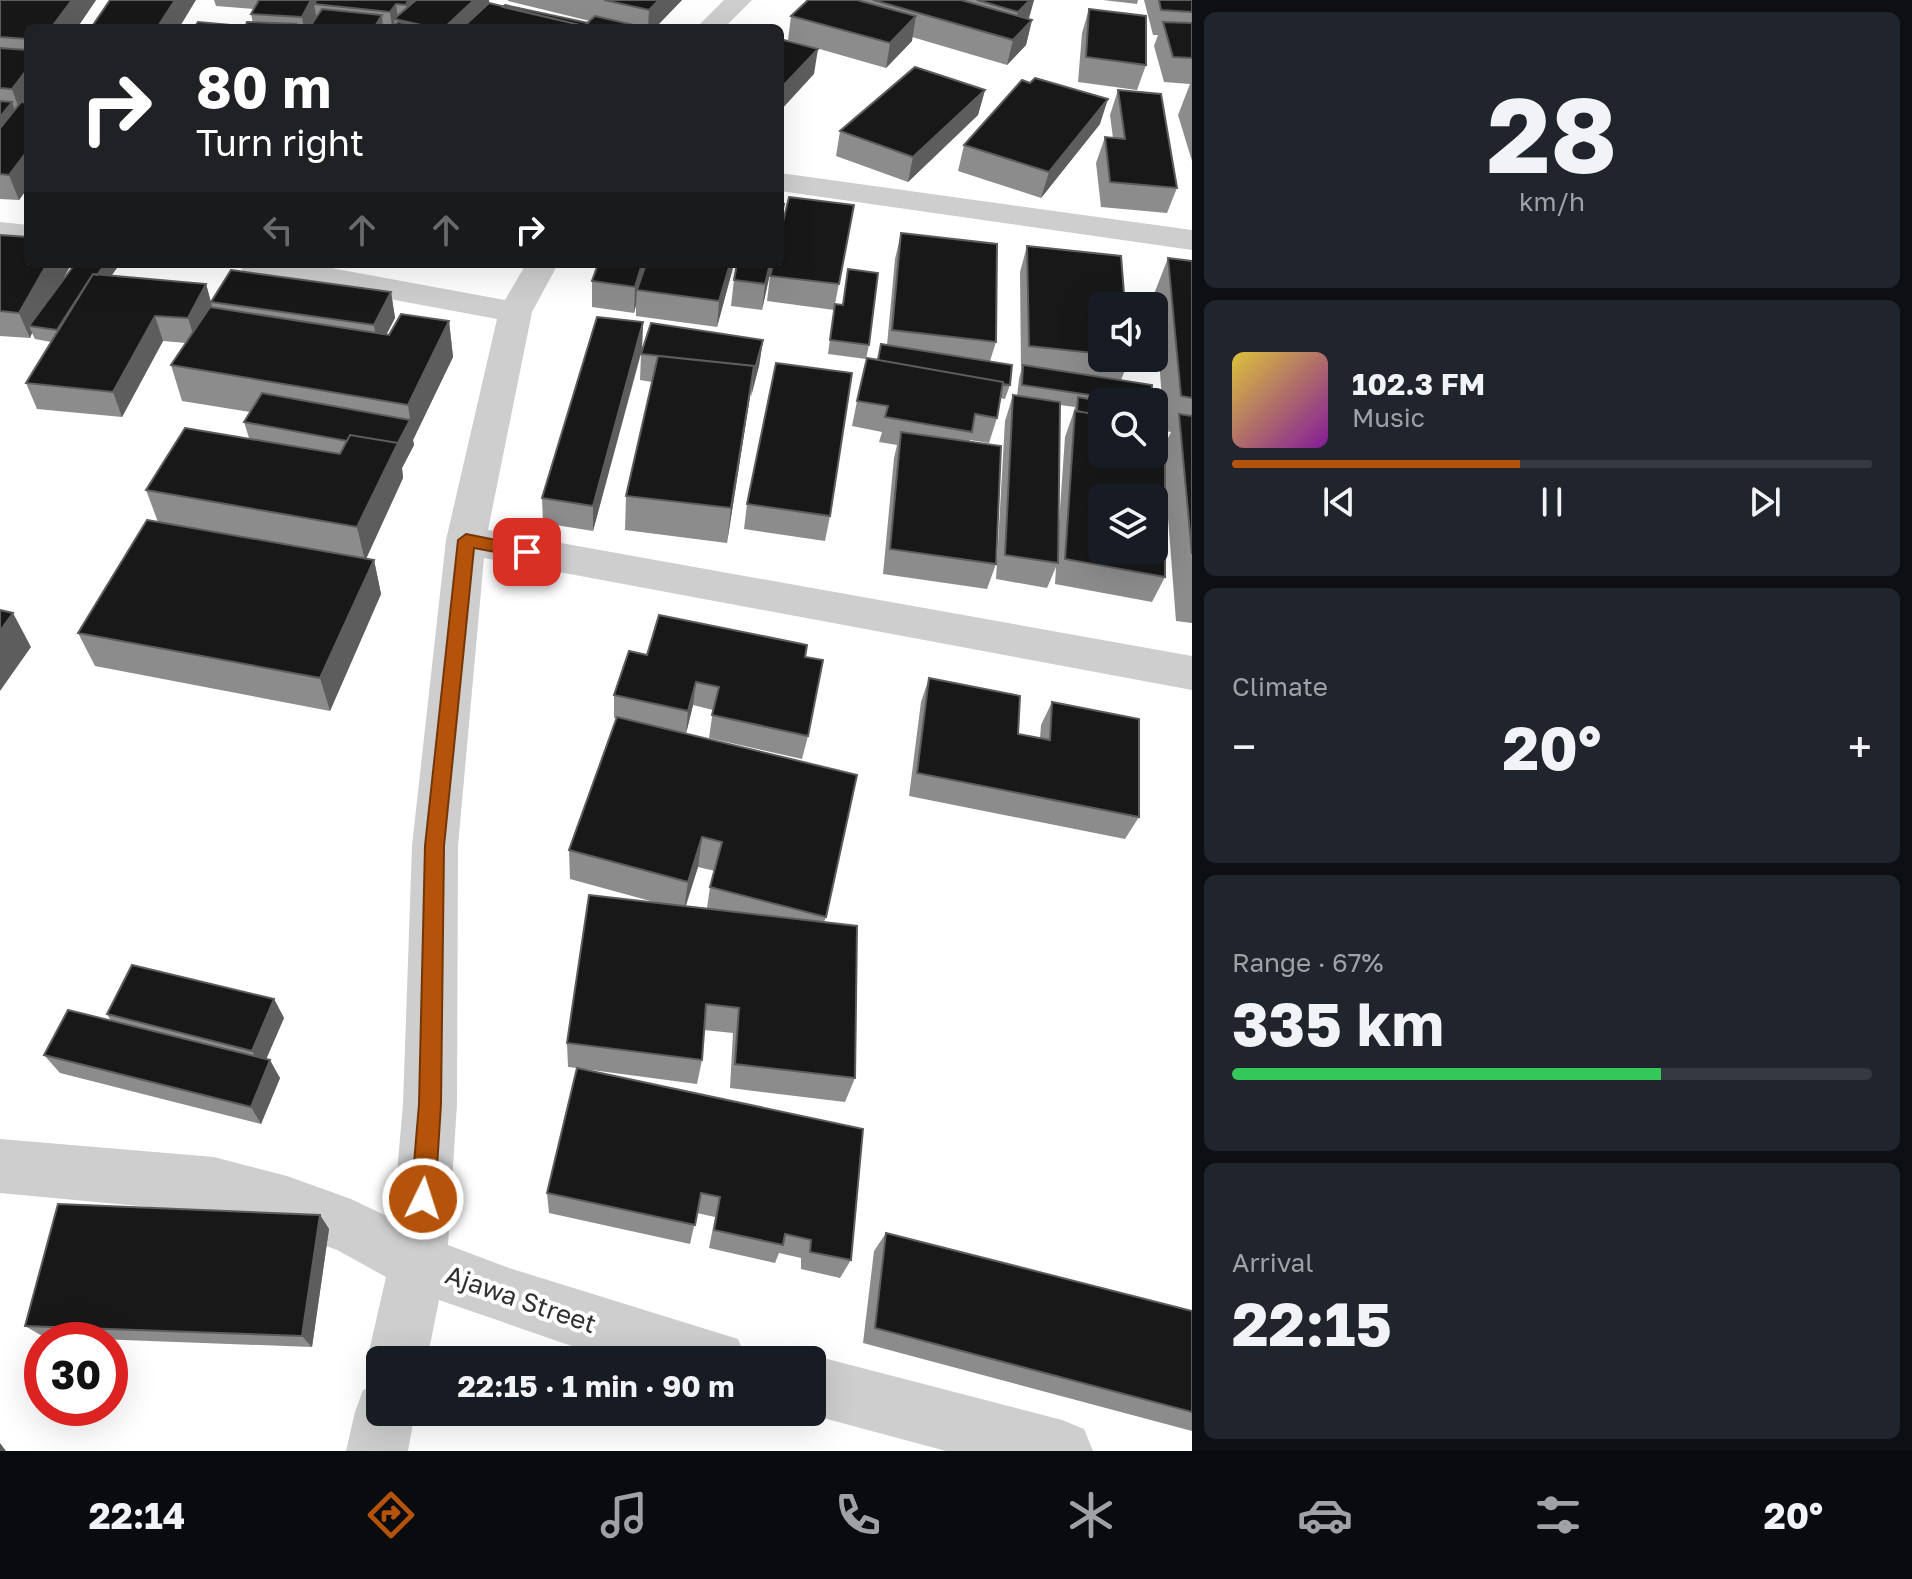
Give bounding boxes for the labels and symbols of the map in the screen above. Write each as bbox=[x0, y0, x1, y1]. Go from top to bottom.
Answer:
pin bbox=[493, 518, 561, 586]
position arrow bbox=[381, 1157, 465, 1241]
street label: Ajawa Street bbox=[441, 1259, 601, 1339]
speed limit sign: 30 bbox=[24, 1322, 128, 1426]

